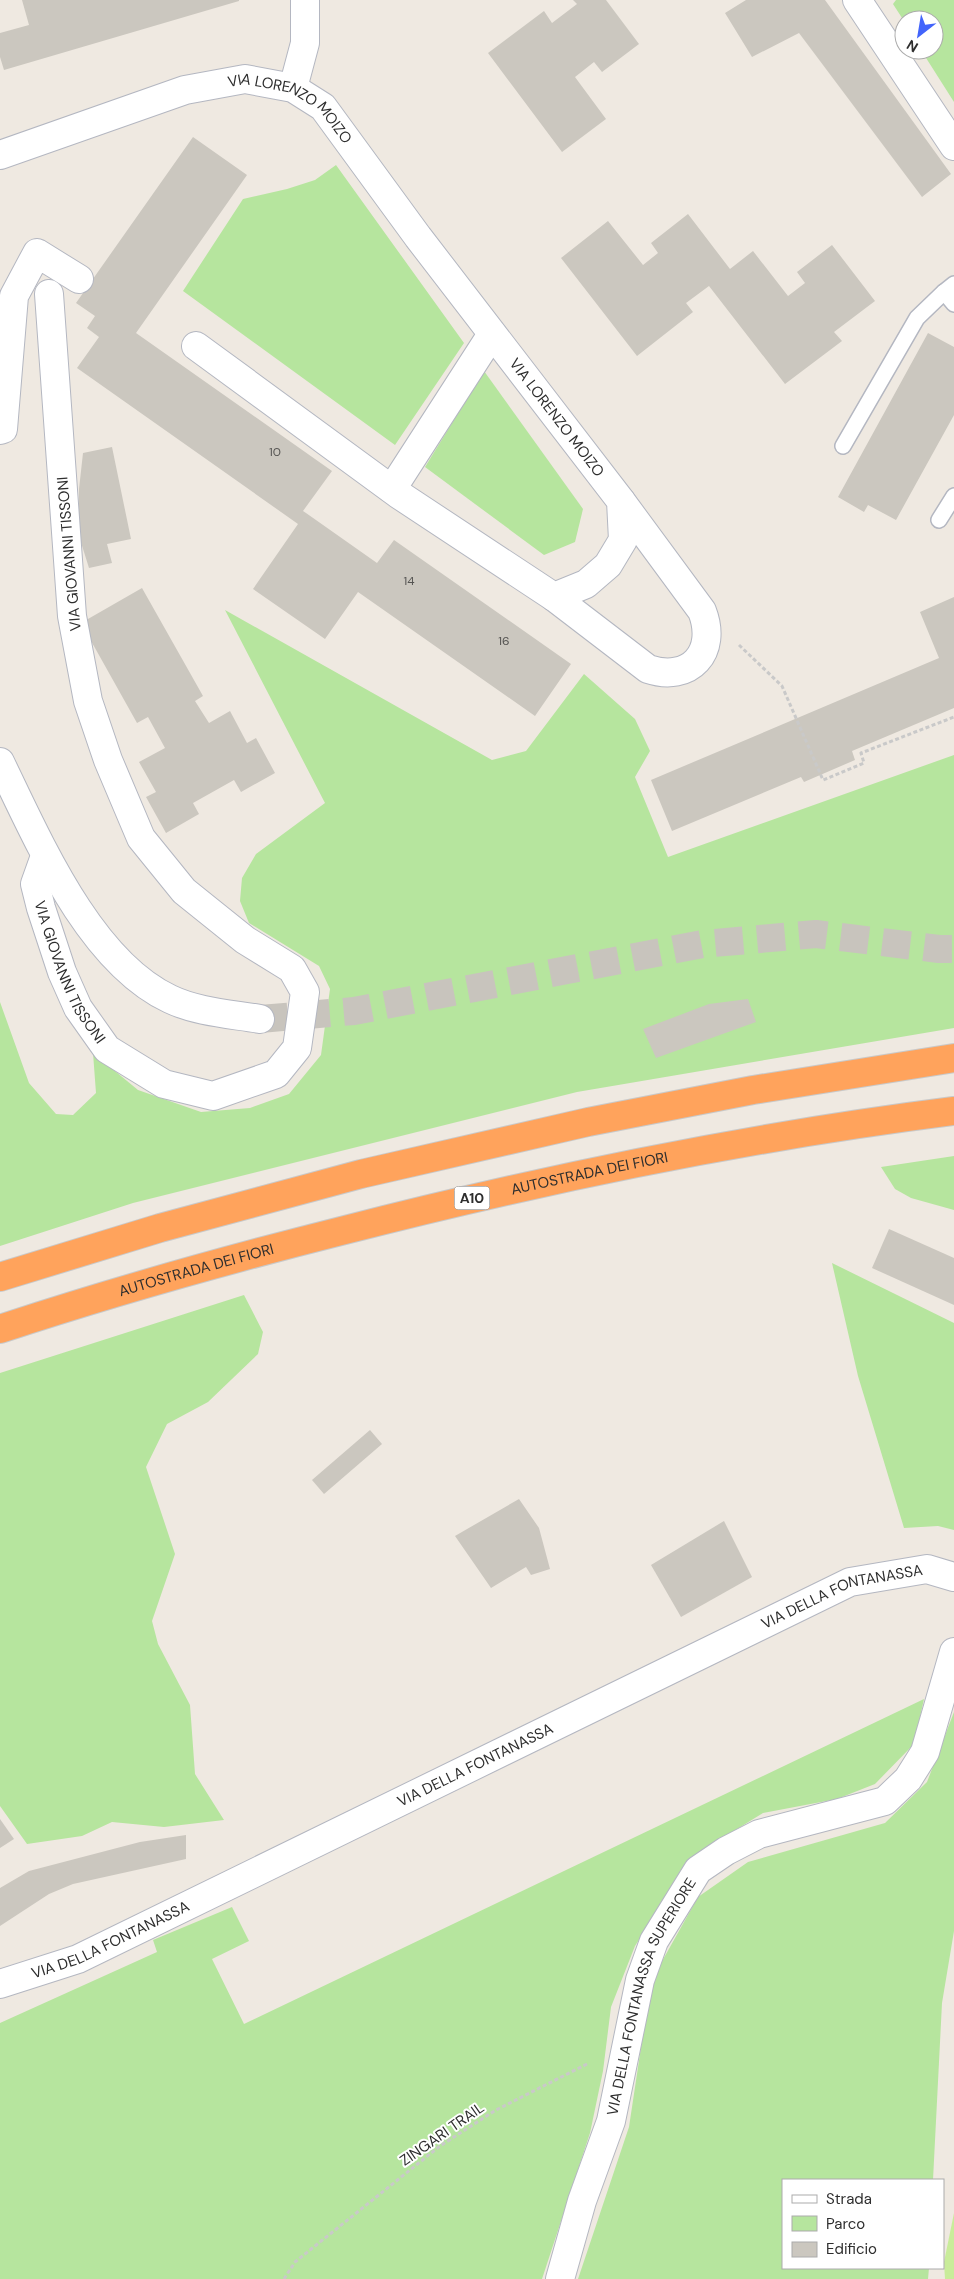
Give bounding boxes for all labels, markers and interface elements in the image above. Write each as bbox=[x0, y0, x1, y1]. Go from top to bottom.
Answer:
north arrow bbox=[894, 10, 944, 60]
text: N bbox=[903, 36, 921, 56]
street label: VIA LORENZO MOIZO bbox=[226, 68, 356, 147]
street label: VIA LORENZO MOIZO bbox=[505, 354, 609, 481]
house number: 10 bbox=[269, 444, 281, 460]
street label: VIA GIOVANNI TISSONI bbox=[52, 476, 86, 632]
house number: 14 bbox=[403, 573, 415, 589]
house number: 16 bbox=[498, 633, 510, 649]
street label: VIA GIOVANNI TISSONI bbox=[30, 899, 110, 1048]
street label: AUTOSTRADA DEI FIORI bbox=[509, 1147, 670, 1200]
road number: A10 bbox=[454, 1186, 490, 1210]
street label: AUTOSTRADA DEI FIORI bbox=[116, 1239, 276, 1301]
street label: VIA DELLA FONTANASSA bbox=[758, 1560, 924, 1634]
street label: VIA DELLA FONTANASSA bbox=[394, 1718, 557, 1812]
street label: VIA DELLA FONTANASSA SUPERIORE bbox=[602, 1874, 701, 2117]
street label: VIA DELLA FONTANASSA bbox=[29, 1896, 193, 1983]
street label: ZINGARI TRAIL bbox=[396, 2098, 488, 2170]
legend bbox=[782, 2179, 944, 2269]
text: Strada bbox=[826, 2189, 872, 2209]
text: Parco bbox=[826, 2214, 865, 2234]
text: Edificio bbox=[826, 2239, 877, 2259]

